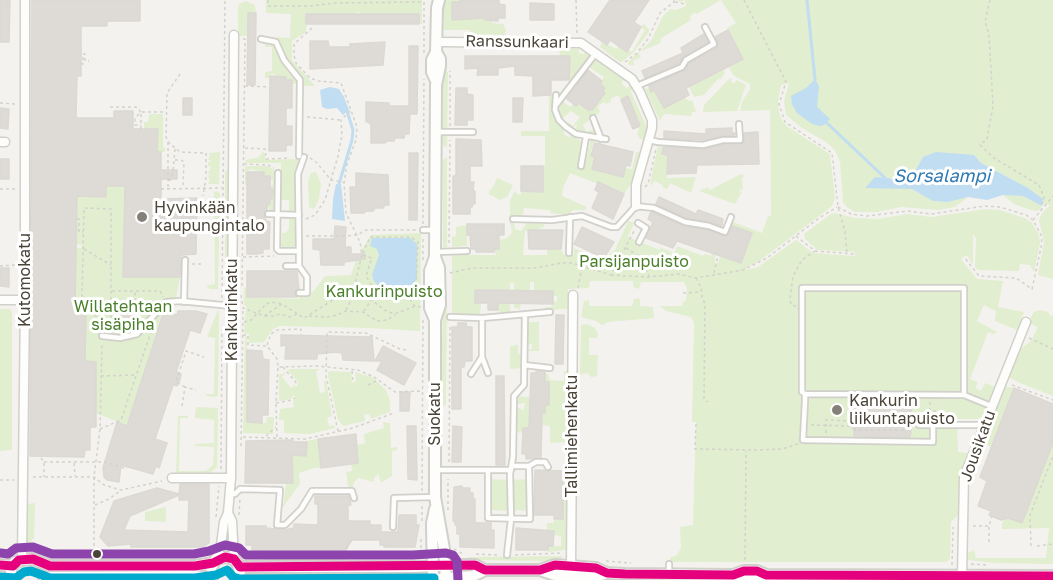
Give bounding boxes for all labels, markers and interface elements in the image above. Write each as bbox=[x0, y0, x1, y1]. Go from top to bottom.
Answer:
street label: Ranssunkaari bbox=[465, 31, 569, 53]
water label: Sorsalampi bbox=[894, 165, 990, 187]
place label: Hyvinkään kaupungintalo bbox=[154, 198, 265, 236]
marker: Hyvinkään kaupungintalo bbox=[135, 210, 149, 224]
street label: Kutomokatu bbox=[15, 233, 35, 327]
park label: Parsijanpuisto bbox=[579, 252, 689, 272]
street label: Kankurinkatu bbox=[222, 259, 242, 361]
park label: Kankurinpuisto bbox=[325, 282, 443, 302]
park label: Willatehtaan sisäpiha bbox=[74, 297, 172, 335]
street label: Tallimiehenkatu bbox=[562, 375, 582, 497]
street label: Suokatu bbox=[425, 382, 445, 446]
place label: Kankurin liikuntapuisto bbox=[849, 391, 955, 429]
marker: Kankurin liikuntapuisto bbox=[830, 403, 844, 417]
street label: Jousikatu bbox=[956, 408, 1000, 484]
unlabelled marker bbox=[91, 548, 103, 560]

